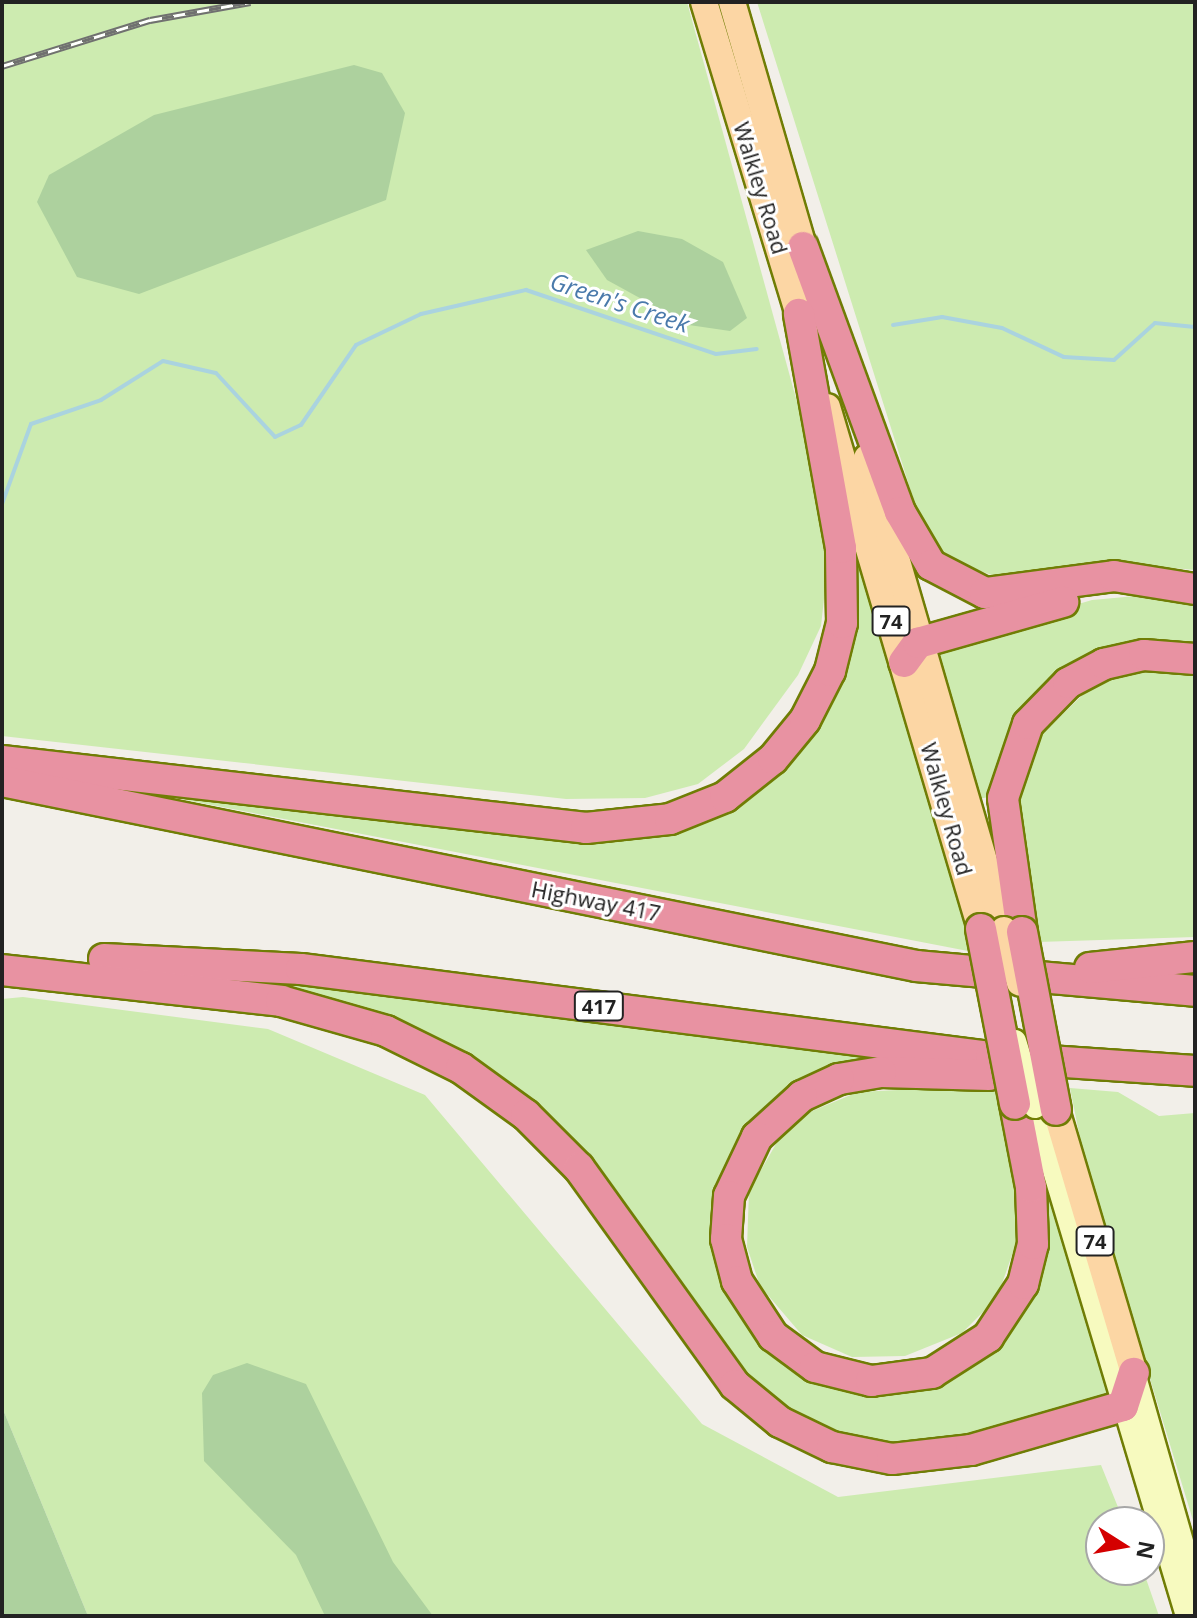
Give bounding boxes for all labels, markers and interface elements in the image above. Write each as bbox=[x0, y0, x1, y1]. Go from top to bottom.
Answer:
street label: Walkley Road bbox=[728, 119, 794, 257]
water label: Green's Creek bbox=[547, 266, 693, 338]
road number: 74 bbox=[871, 605, 911, 637]
street label: Walkley Road bbox=[915, 740, 979, 878]
street label: Highway 417 bbox=[529, 876, 663, 926]
road number: 417 bbox=[573, 990, 625, 1022]
road number: 74 bbox=[1075, 1225, 1115, 1257]
north arrow bbox=[1085, 1506, 1165, 1586]
text: N bbox=[1130, 1539, 1163, 1562]

